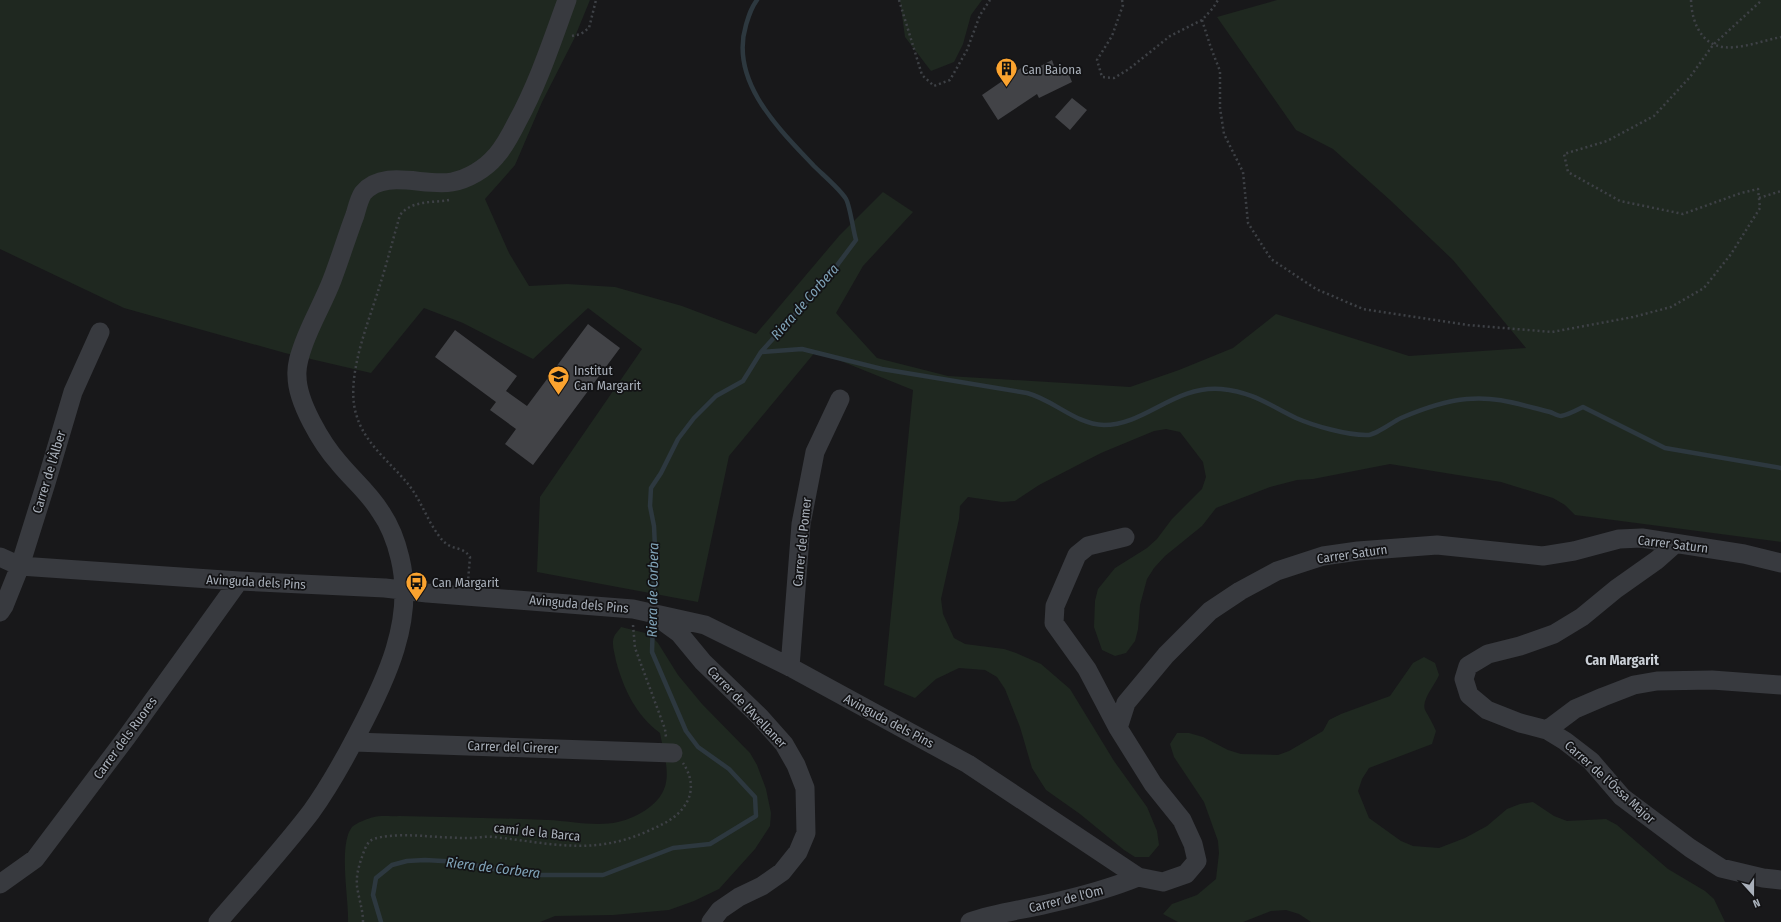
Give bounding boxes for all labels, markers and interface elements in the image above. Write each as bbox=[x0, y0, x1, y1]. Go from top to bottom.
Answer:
building icon: Can Baiona bbox=[994, 56, 1020, 89]
place label: Can Baiona bbox=[1022, 62, 1082, 77]
water label: Riera de Corbera bbox=[768, 261, 842, 343]
place label: Institut Can Margarit bbox=[574, 363, 642, 393]
school or university icon: Institut Can Margarit bbox=[546, 364, 572, 397]
street label: Carrer de l'Àlber bbox=[29, 428, 69, 515]
street label: Carrer del Pomer bbox=[790, 496, 814, 587]
street label: Carrer Saturn bbox=[1637, 532, 1709, 556]
water label: Riera de Corbera bbox=[644, 542, 662, 638]
street label: Carrer Saturn bbox=[1316, 542, 1388, 566]
bus stop icon: Can Margarit bbox=[403, 569, 429, 602]
street label: Avinguda dels Pins bbox=[206, 572, 307, 592]
place label: Can Margarit bbox=[432, 575, 500, 590]
street label: Avinguda dels Pins bbox=[529, 592, 630, 616]
district label: Can Margarit bbox=[1585, 652, 1660, 669]
street label: Carrer de l'Avellaner bbox=[704, 663, 790, 751]
street label: Avinguda dels Pins bbox=[841, 691, 937, 751]
street label: Carrer dels Ruores bbox=[90, 694, 160, 782]
street label: Carrer de l'Óssa Major bbox=[1562, 737, 1659, 827]
street label: Carrer del Cirerer bbox=[467, 738, 559, 756]
street label: camí de la Barca bbox=[493, 820, 581, 844]
water label: Riera de Corbera bbox=[445, 854, 541, 882]
north arrow bbox=[1733, 874, 1773, 914]
street label: Carrer de l'Om bbox=[1027, 883, 1105, 915]
text: N bbox=[1751, 896, 1762, 910]

